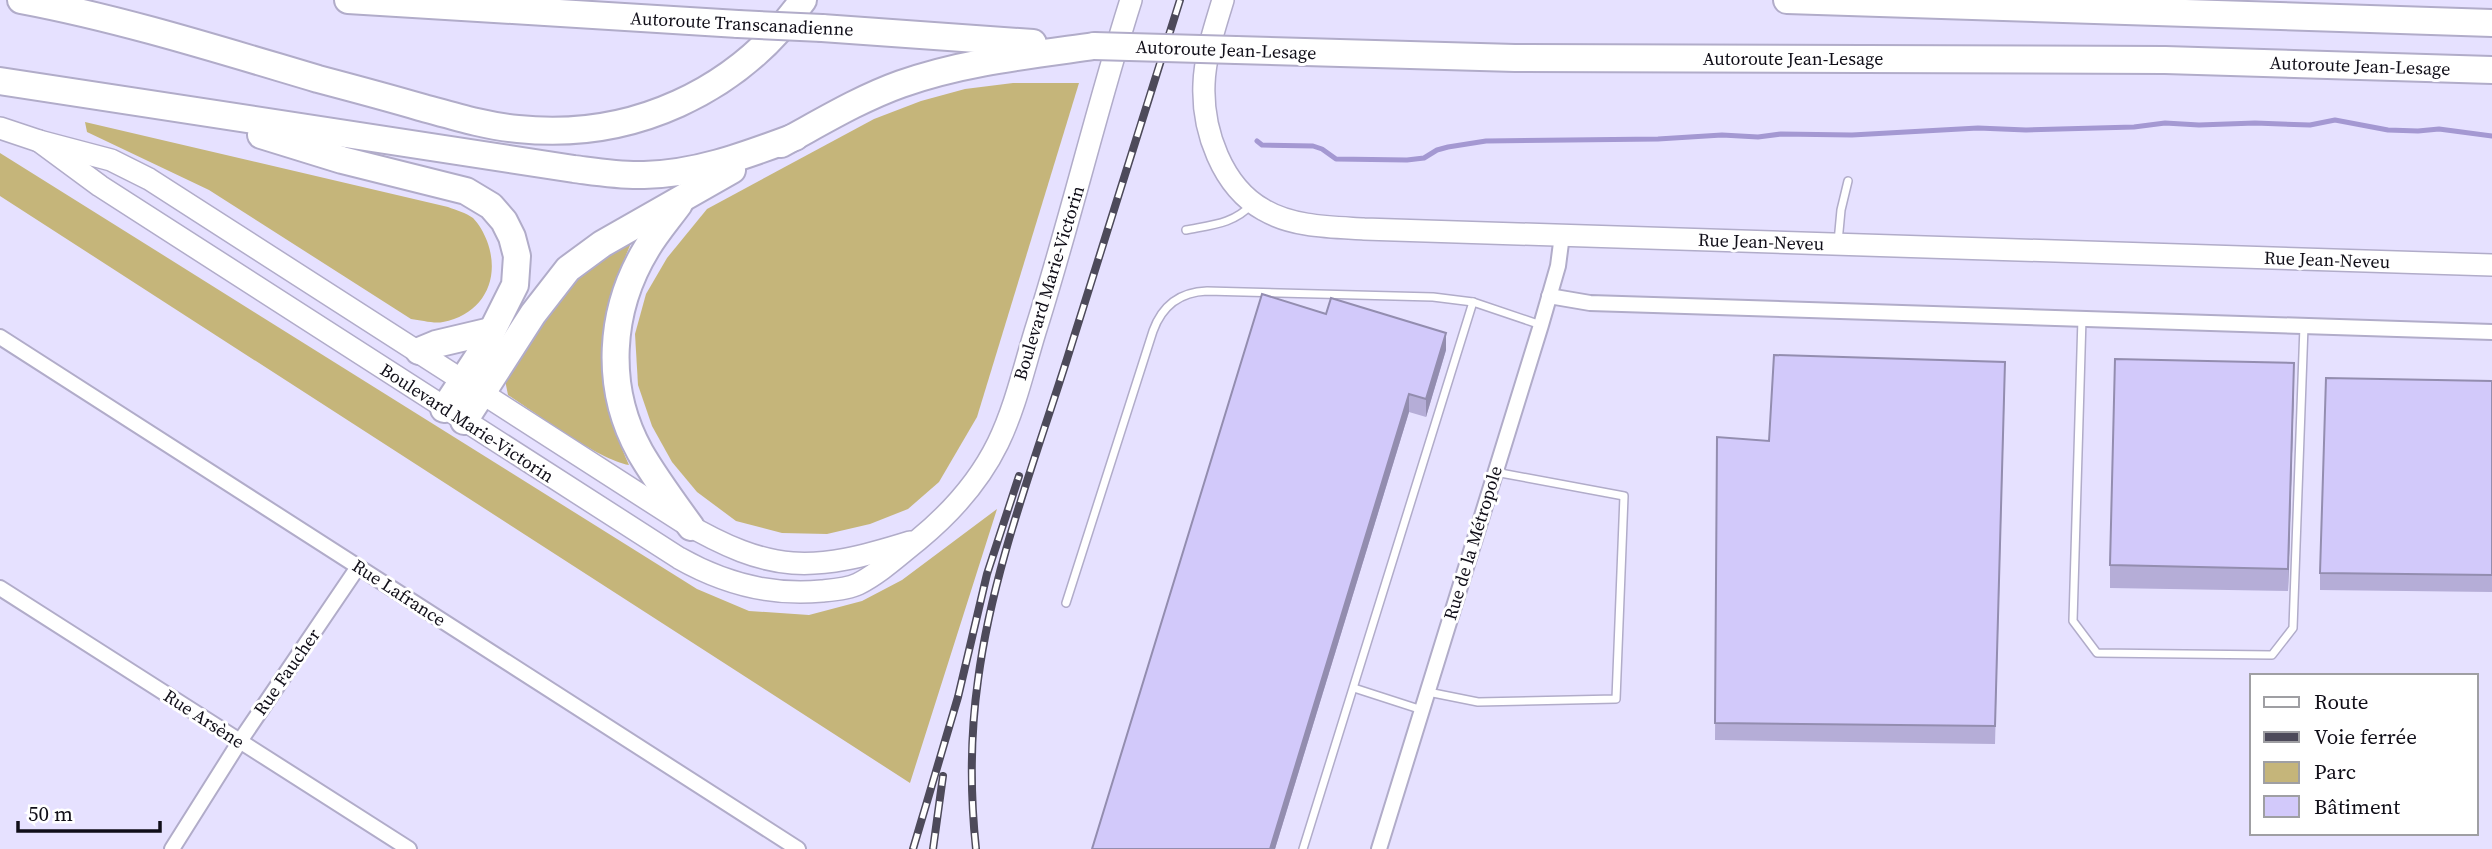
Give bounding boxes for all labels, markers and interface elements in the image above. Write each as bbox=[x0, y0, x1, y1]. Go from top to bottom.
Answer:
street label: Autoroute Transcanadienne bbox=[630, 5, 854, 42]
street label: Autoroute Jean-Lesage bbox=[1135, 34, 1317, 65]
street label: Autoroute Jean-Lesage bbox=[1703, 46, 1883, 71]
street label: Autoroute Jean-Lesage bbox=[2269, 50, 2451, 81]
street label: Boulevard Marie-Victorin bbox=[1007, 182, 1090, 383]
street label: Rue Jean-Neveu bbox=[1697, 227, 1825, 256]
street label: Rue Jean-Neveu bbox=[2263, 245, 2391, 274]
street label: Boulevard Marie-Victorin bbox=[376, 357, 559, 488]
street label: Rue de la Métropole bbox=[1437, 463, 1508, 623]
street label: Rue Lafrance bbox=[348, 553, 451, 632]
street label: Rue Faucher bbox=[248, 623, 326, 720]
legend bbox=[2250, 674, 2478, 835]
street label: Rue Arsène bbox=[159, 683, 250, 754]
text: Route bbox=[2314, 687, 2369, 716]
text: Voie ferrée bbox=[2314, 722, 2417, 751]
text: Parc bbox=[2314, 757, 2356, 786]
scale bar bbox=[18, 790, 159, 834]
text: Bâtiment bbox=[2314, 792, 2400, 821]
text: 50 m bbox=[28, 799, 73, 828]

